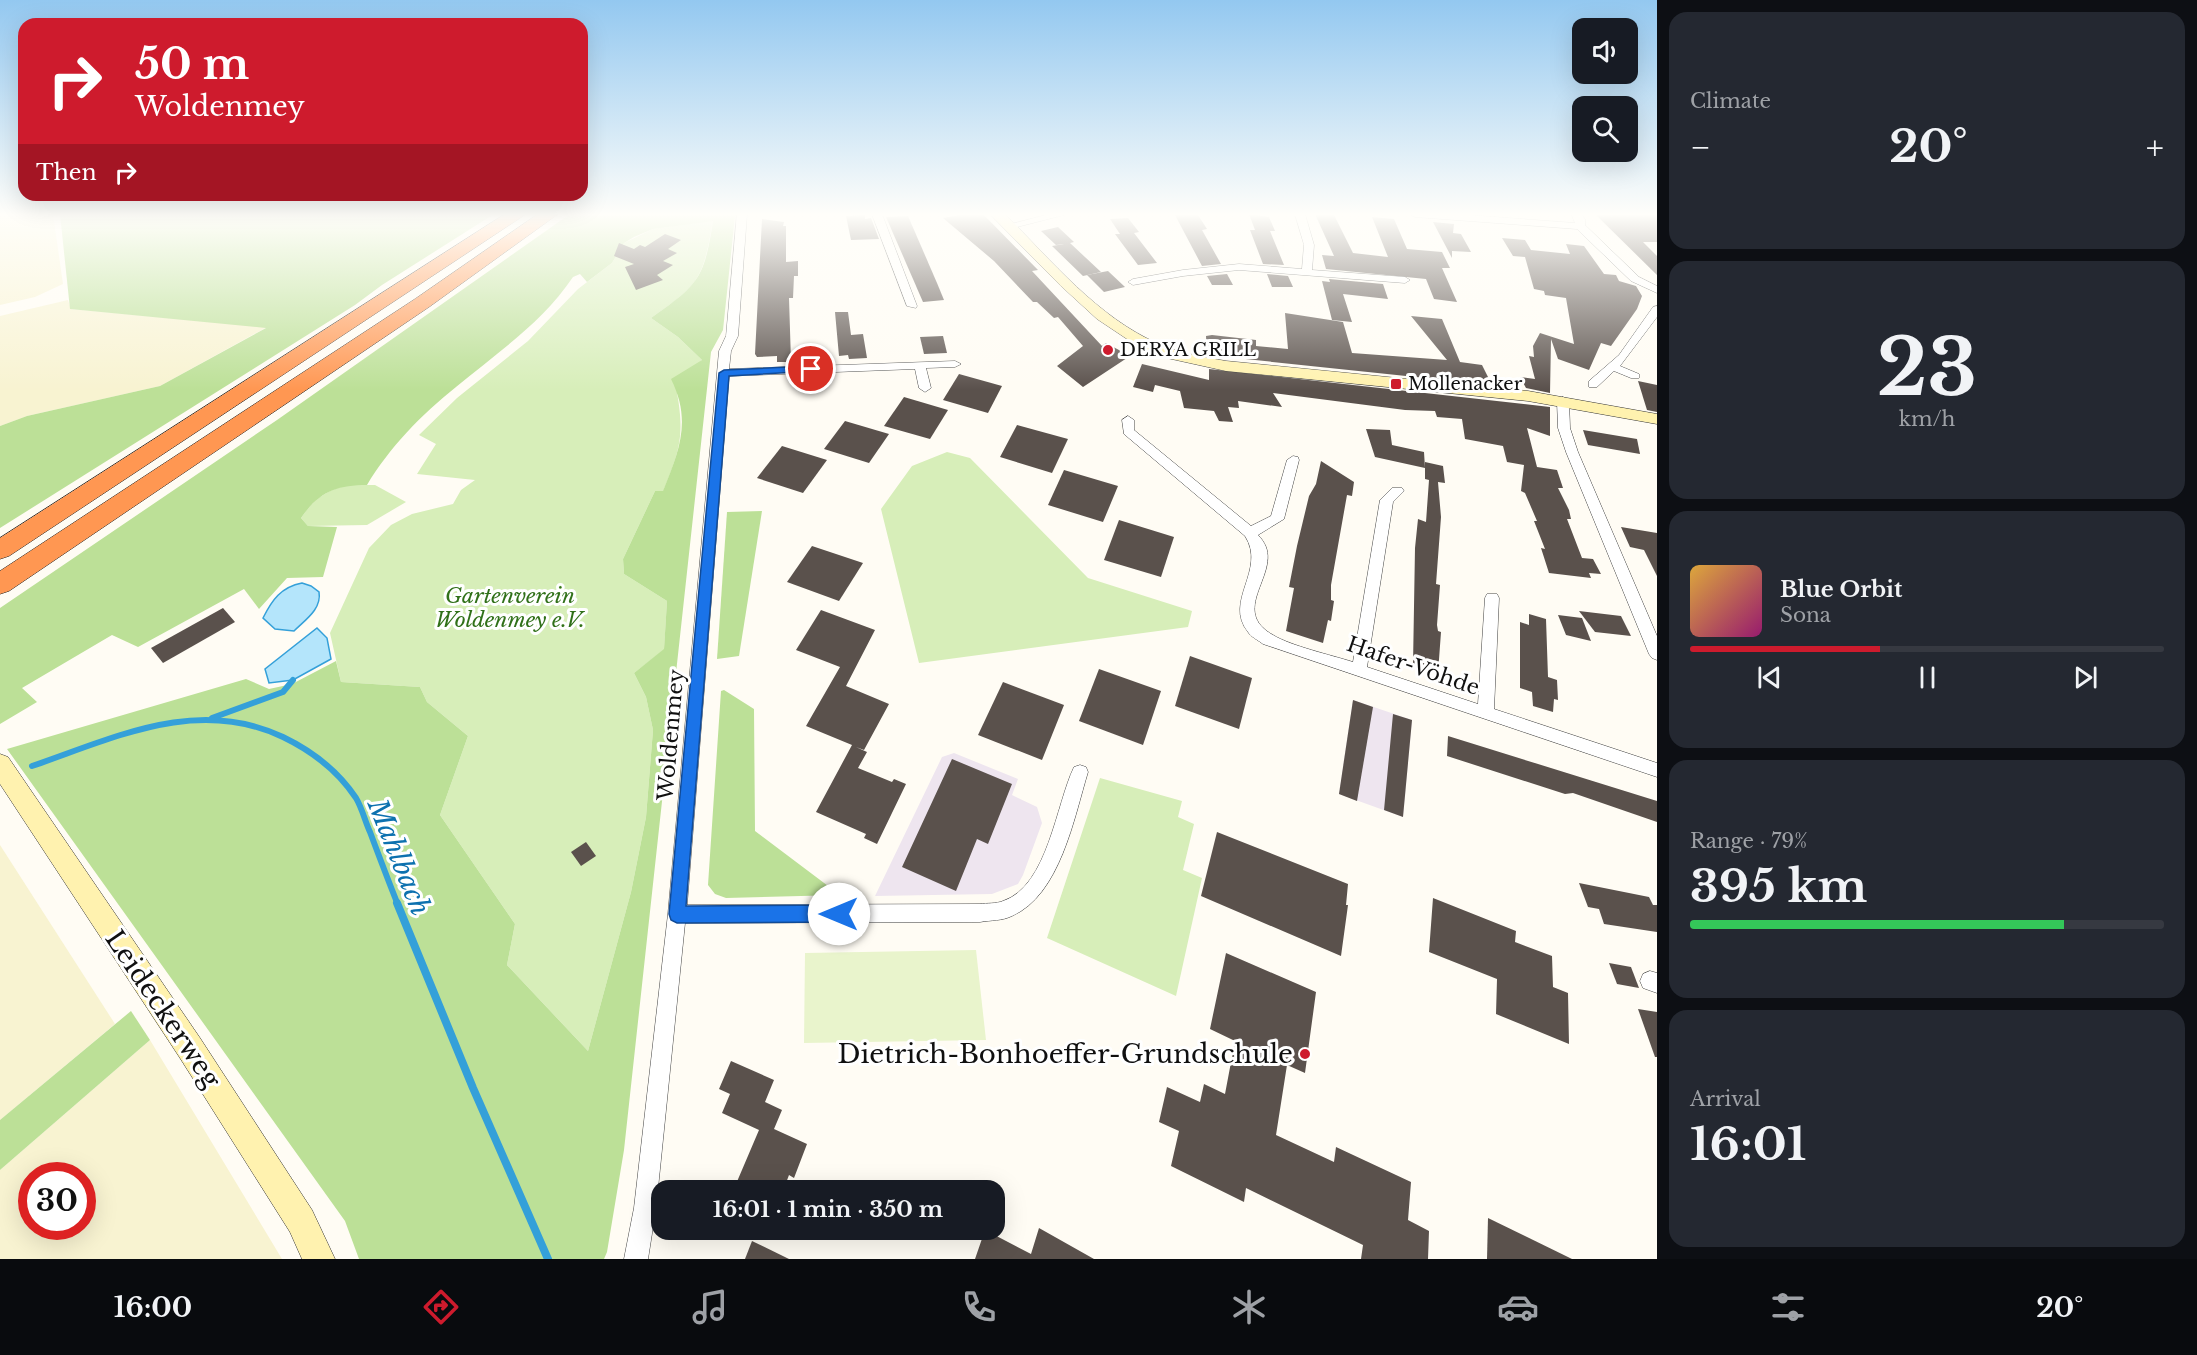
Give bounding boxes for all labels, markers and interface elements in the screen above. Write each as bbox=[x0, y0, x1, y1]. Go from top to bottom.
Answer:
map controls bbox=[1572, 18, 1638, 162]
button: sound bbox=[1572, 18, 1638, 84]
text: 50 m bbox=[135, 38, 249, 90]
icon: right bbox=[36, 42, 114, 120]
text: Climate bbox=[1690, 89, 1771, 113]
text: Woldenmey bbox=[135, 90, 305, 123]
button: search bbox=[1572, 96, 1638, 162]
text: 20° bbox=[1889, 118, 1968, 174]
text: − bbox=[1690, 127, 1711, 168]
text: + bbox=[2146, 127, 2164, 168]
icon: right bbox=[109, 156, 142, 189]
text: Then bbox=[36, 159, 97, 186]
text: 23 bbox=[1877, 319, 1977, 416]
place label: DERYA GRILL bbox=[1120, 339, 1256, 361]
pin bbox=[785, 343, 836, 394]
marker: DERYA GRILL bbox=[1101, 343, 1115, 357]
icon: arrive bbox=[794, 352, 827, 385]
place label: Mollenacker bbox=[1408, 373, 1523, 395]
marker: Mollenacker bbox=[1389, 377, 1403, 391]
text: km/h bbox=[1899, 407, 1955, 431]
text: Blue Orbit bbox=[1780, 576, 1902, 603]
park label: Gartenverein Woldenmey e.V. bbox=[435, 583, 585, 633]
text: Sona bbox=[1780, 603, 1831, 627]
street label: Hafer-Vöhde bbox=[1343, 631, 1483, 701]
icon: previous bbox=[1753, 661, 1786, 694]
icon: pause bbox=[1911, 661, 1944, 694]
icon: next bbox=[2069, 661, 2102, 694]
street label: Woldenmey bbox=[652, 668, 690, 803]
water label: Mahlbach bbox=[360, 793, 437, 920]
text: Range · 79% bbox=[1690, 829, 1807, 853]
text: 395 km bbox=[1690, 858, 1867, 914]
position arrow bbox=[807, 882, 871, 946]
street label: Leideckerweg bbox=[98, 924, 228, 1094]
place label: Dietrich-Bonhoeffer-Grundschule bbox=[838, 1038, 1293, 1070]
marker: Dietrich-Bonhoeffer-Grundschule bbox=[1298, 1047, 1312, 1061]
text: Arrival bbox=[1690, 1087, 1761, 1111]
text: 16:01 bbox=[1690, 1116, 1806, 1172]
speed limit sign: 30 bbox=[18, 1162, 96, 1240]
text: 16:01 · 1 min · 350 m bbox=[713, 1196, 943, 1223]
icon: directions bbox=[420, 1286, 462, 1328]
icon: music bbox=[689, 1286, 731, 1328]
icon: phone bbox=[958, 1286, 1000, 1328]
icon: climate bbox=[1228, 1286, 1270, 1328]
icon: car bbox=[1497, 1286, 1539, 1328]
icon: filters bbox=[1767, 1286, 1809, 1328]
text: 16:00 bbox=[114, 1291, 192, 1324]
text: 20° bbox=[2036, 1291, 2083, 1324]

